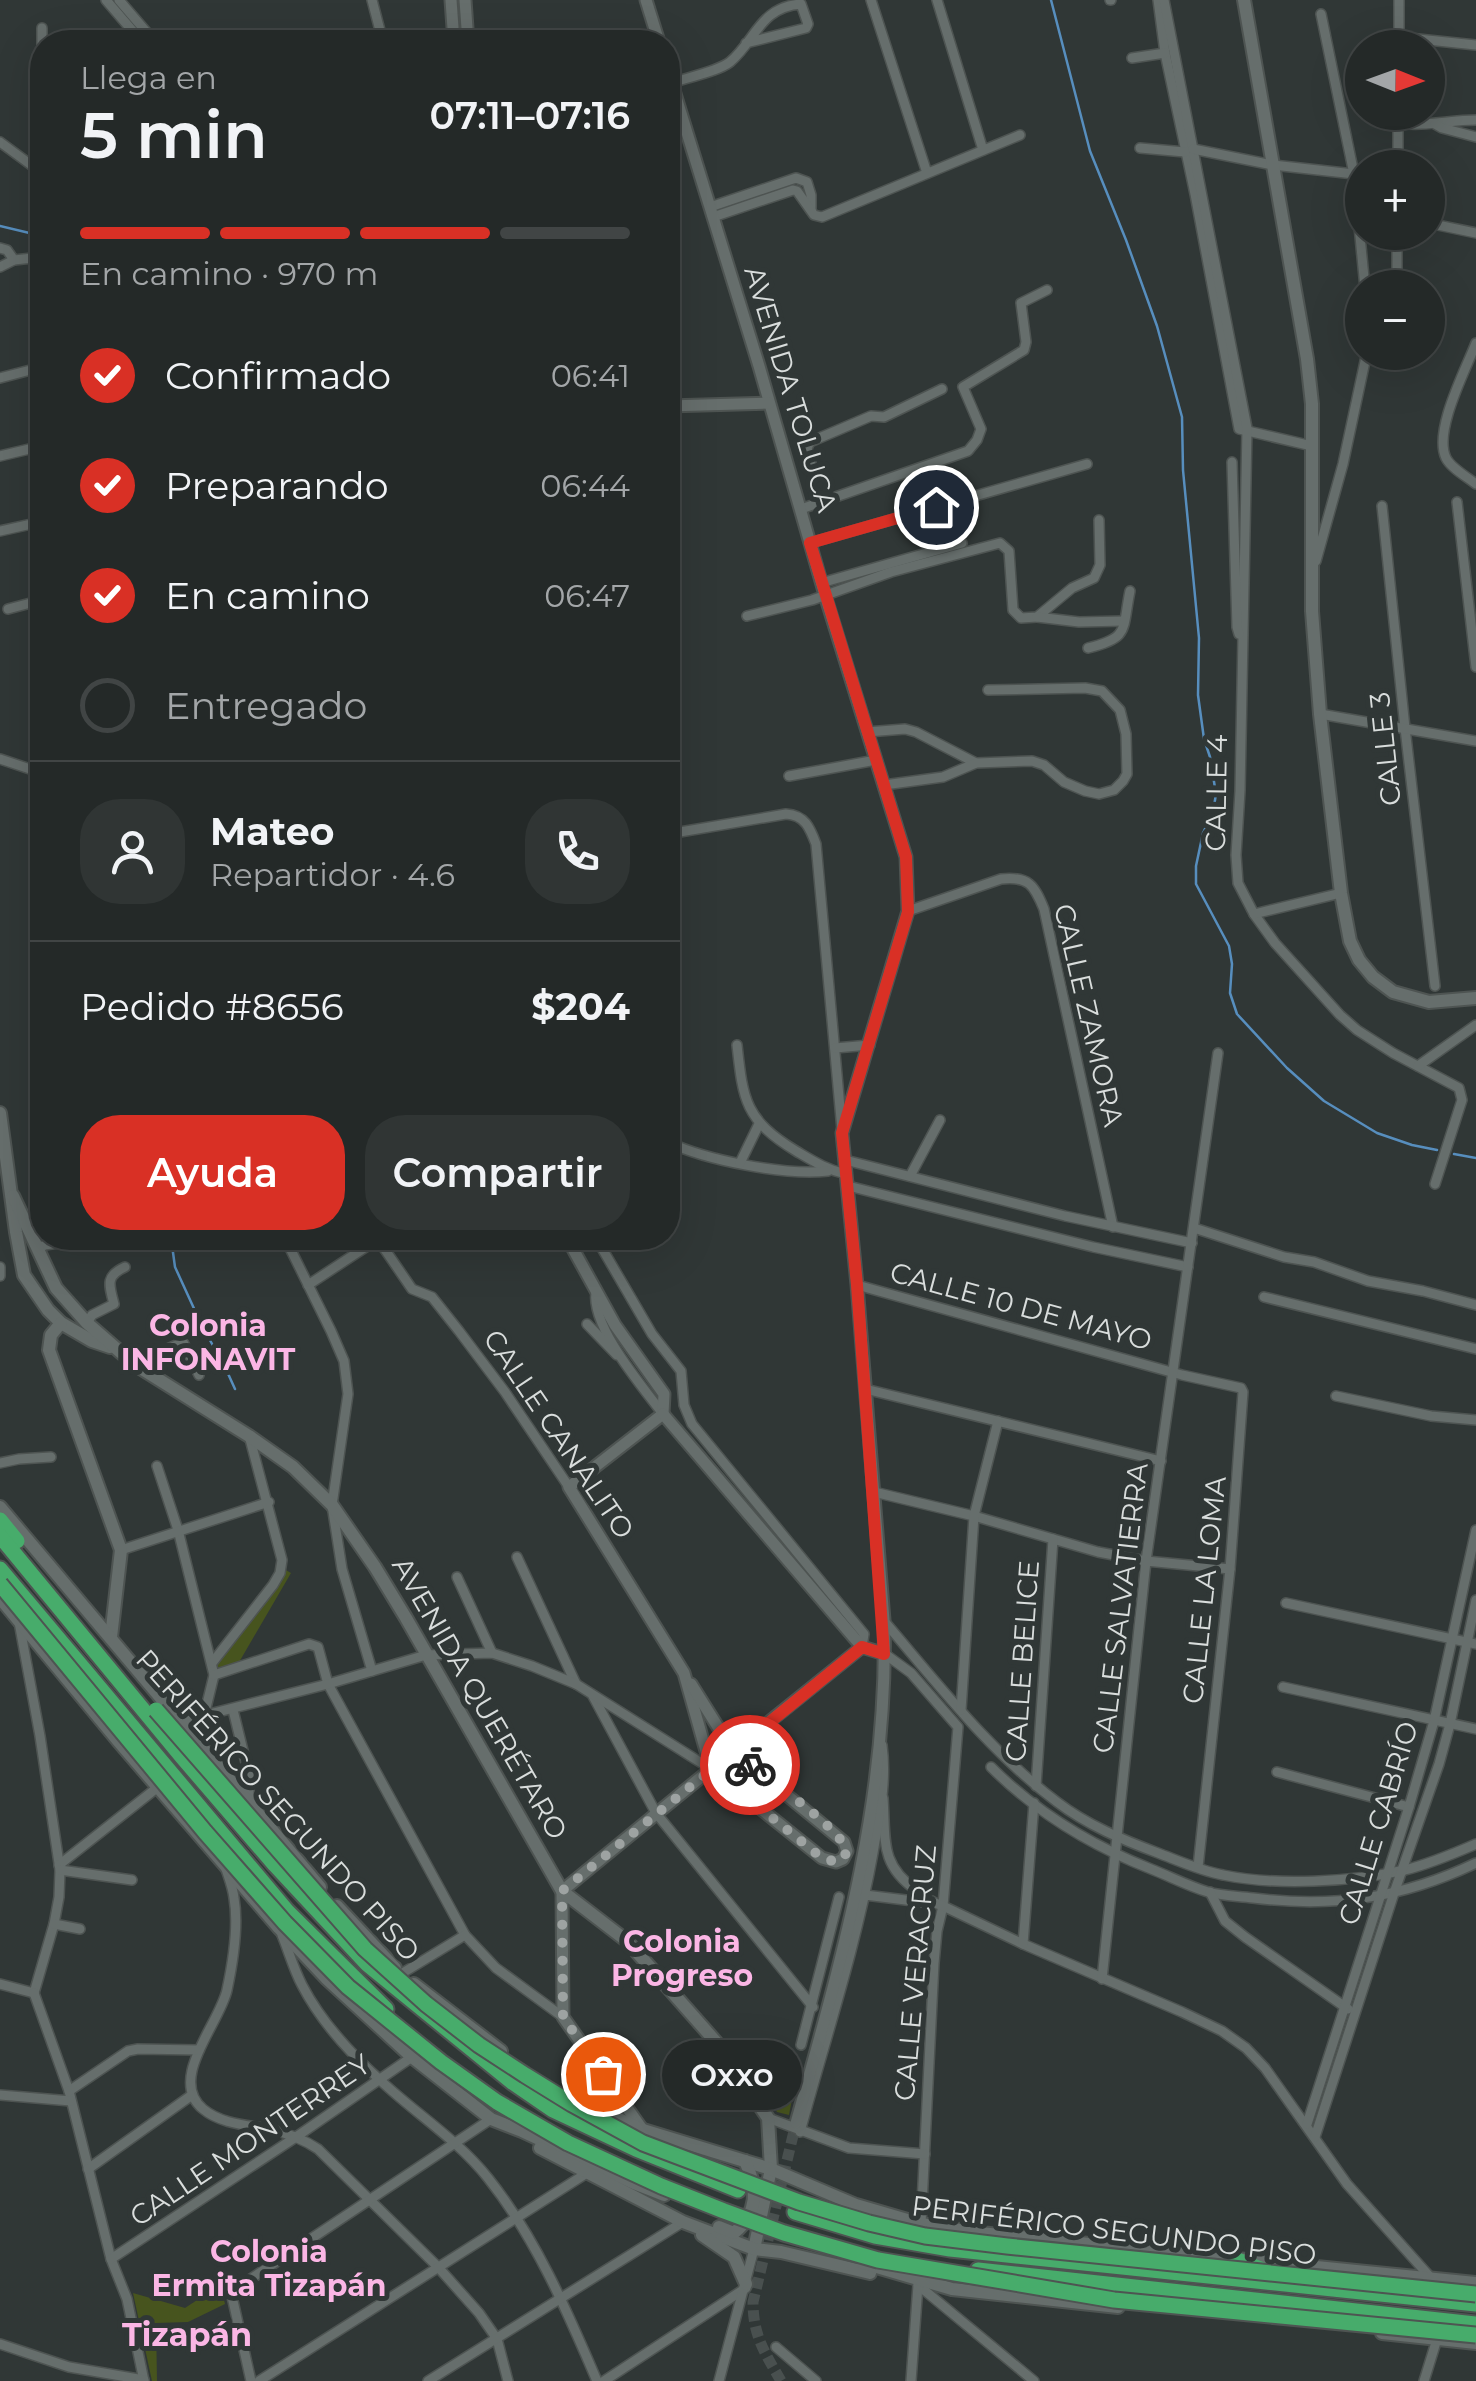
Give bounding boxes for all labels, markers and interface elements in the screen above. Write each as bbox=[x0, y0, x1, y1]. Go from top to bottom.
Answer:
north arrow bbox=[1345, 30, 1445, 130]
map controls bbox=[1345, 30, 1445, 370]
text: Llega en bbox=[80, 58, 217, 97]
text: 07:11–07:16 bbox=[430, 92, 630, 139]
text: 5 min bbox=[80, 95, 268, 174]
button: + bbox=[1345, 150, 1445, 250]
text: En camino · 970 m bbox=[80, 254, 378, 293]
street label: AVENIDA TOLUCA bbox=[737, 262, 845, 517]
button: − bbox=[1345, 270, 1445, 370]
icon: check bbox=[80, 348, 135, 403]
text: Confirmado bbox=[165, 352, 391, 399]
text: 06:41 bbox=[551, 356, 630, 395]
icon: check bbox=[80, 458, 135, 513]
text: Preparando bbox=[165, 462, 389, 509]
pin bbox=[894, 465, 979, 550]
text: 06:44 bbox=[540, 466, 630, 505]
icon: home bbox=[909, 480, 964, 535]
icon: check bbox=[80, 568, 135, 623]
text: En camino bbox=[165, 572, 370, 619]
text: 06:47 bbox=[544, 576, 630, 615]
text: Entregado bbox=[165, 682, 367, 729]
street label: CALLE 3 bbox=[1362, 690, 1408, 808]
street label: CALLE 4 bbox=[1198, 734, 1234, 852]
button: person bbox=[80, 799, 185, 904]
button: phone bbox=[525, 799, 630, 904]
text: Mateo bbox=[210, 808, 335, 855]
text: Repartidor · 4.6 bbox=[210, 855, 455, 894]
street label: CALLE ZAMORA bbox=[1047, 900, 1131, 1130]
text: Pedido #8656 bbox=[80, 983, 344, 1030]
text: $204 bbox=[531, 983, 630, 1030]
button: Ayuda bbox=[80, 1115, 345, 1230]
button: Compartir bbox=[365, 1115, 630, 1230]
street label: CALLE 10 DE MAYO bbox=[886, 1255, 1156, 1357]
district label: Colonia INFONAVIT bbox=[121, 1307, 296, 1378]
street label: CALLE CANALITO bbox=[476, 1323, 642, 1545]
street label: CALLE SALVATIERRA bbox=[1085, 1460, 1155, 1755]
street label: CALLE LA LOMA bbox=[1175, 1474, 1233, 1706]
street label: AVENIDA QUERÉTARO bbox=[385, 1551, 575, 1845]
street label: CALLE BELICE bbox=[998, 1559, 1046, 1763]
street label: PERIFÉRICO SEGUNDO PISO bbox=[129, 1642, 427, 1968]
courier bbox=[700, 1715, 800, 1815]
street label: CALLE CABRÍO bbox=[1331, 1717, 1425, 1929]
icon: bike bbox=[723, 1738, 778, 1793]
street label: CALLE VERACRUZ bbox=[887, 1844, 943, 2102]
district label: Colonia Progreso bbox=[611, 1923, 753, 1994]
pin bbox=[561, 2032, 646, 2117]
callout: Oxxo bbox=[663, 2039, 803, 2109]
street label: CALLE MONTERREY bbox=[123, 2047, 377, 2233]
icon: bag bbox=[576, 2047, 631, 2102]
text: Oxxo bbox=[690, 2055, 774, 2094]
street label: PERIFÉRICO SEGUNDO PISO bbox=[910, 2188, 1318, 2272]
district label: Colonia Ermita Tizapán bbox=[152, 2233, 387, 2304]
district label: Tizapán bbox=[122, 2315, 252, 2354]

